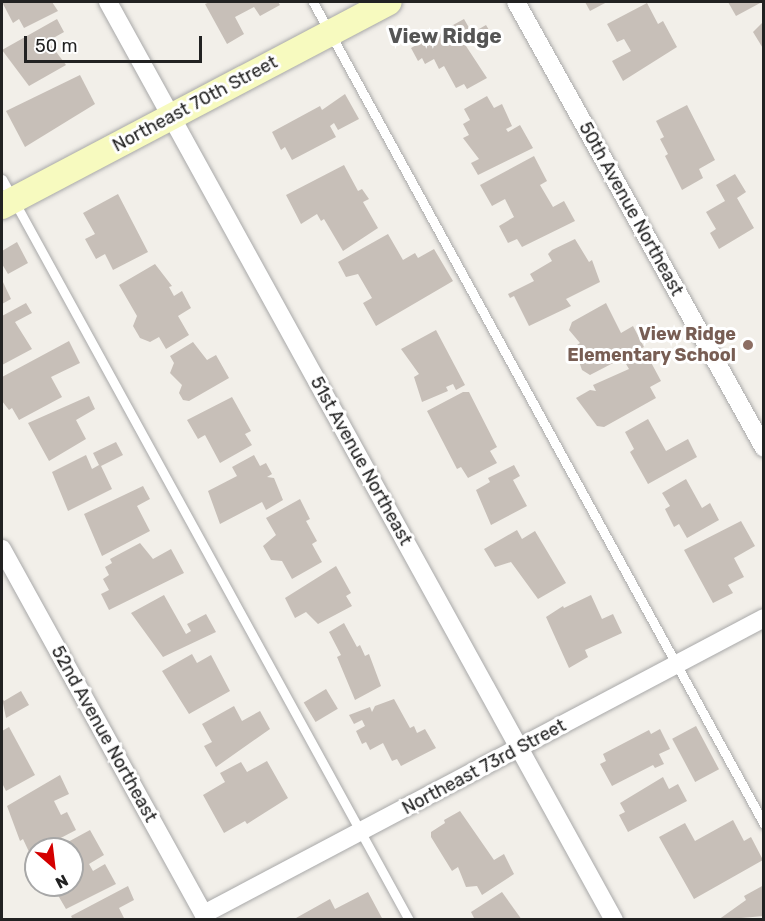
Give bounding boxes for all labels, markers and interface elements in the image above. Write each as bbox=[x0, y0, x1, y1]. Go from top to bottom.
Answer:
district label: View Ridge bbox=[388, 23, 502, 49]
scale bar bbox=[27, 24, 206, 62]
text: 50 m bbox=[35, 35, 78, 57]
street label: Northeast 70th Street bbox=[109, 51, 281, 157]
street label: 50th Avenue Northeast bbox=[574, 118, 688, 300]
place label: View Ridge Elementary School bbox=[567, 324, 736, 366]
marker: View Ridge Elementary School bbox=[741, 338, 755, 352]
street label: 51st Avenue Northeast bbox=[305, 373, 417, 549]
street label: 52nd Avenue Northeast bbox=[46, 642, 162, 826]
street label: Northeast 73rd Street bbox=[399, 715, 569, 819]
north arrow bbox=[24, 837, 84, 897]
text: N bbox=[52, 870, 71, 893]

